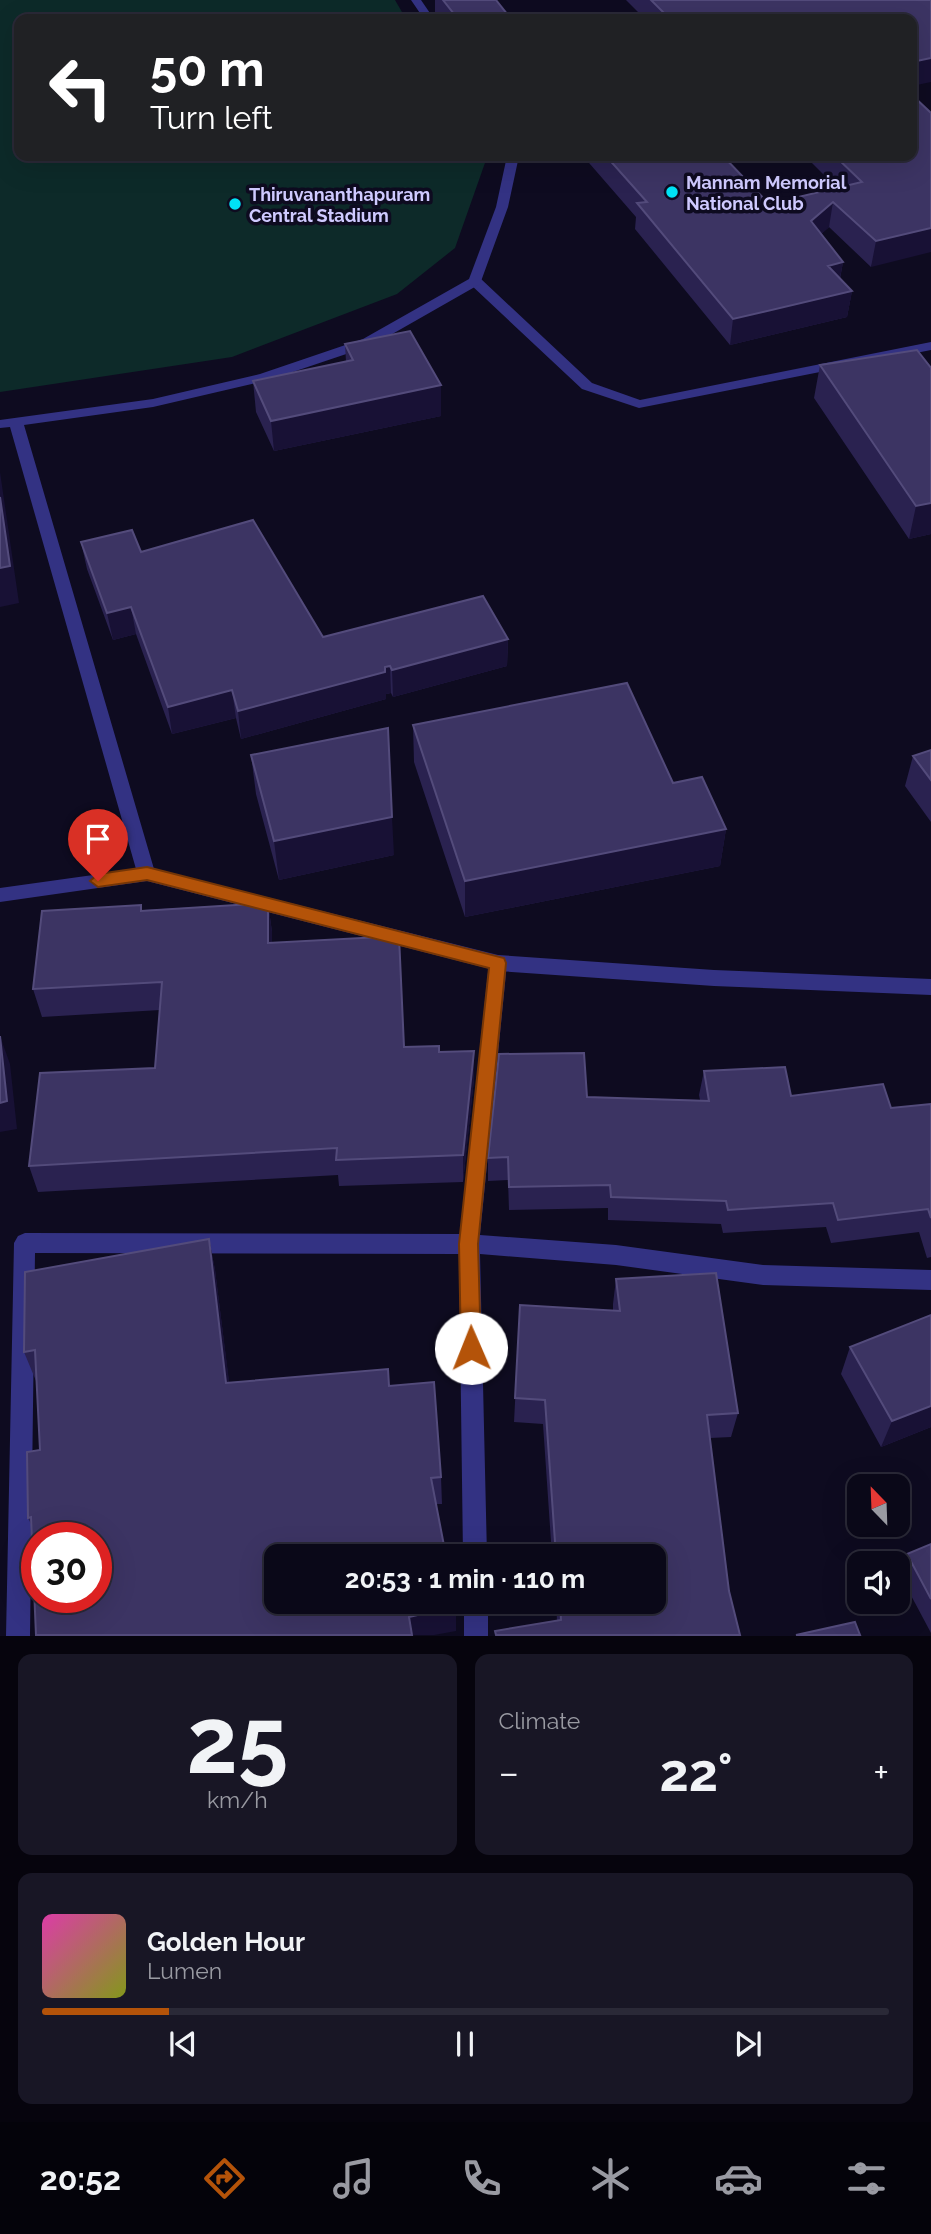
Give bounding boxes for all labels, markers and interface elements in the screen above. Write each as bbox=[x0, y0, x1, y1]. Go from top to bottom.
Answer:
text: 50 m bbox=[150, 40, 265, 97]
icon: left bbox=[35, 42, 126, 133]
text: Turn left bbox=[150, 99, 272, 136]
place label: Mannam Memorial National Club bbox=[686, 172, 847, 214]
place label: Thiruvananthapuram Central Stadium bbox=[249, 184, 430, 226]
marker: Mannam Memorial National Club bbox=[664, 184, 680, 200]
marker: Thiruvananthapuram Central Stadium bbox=[227, 196, 243, 212]
pin bbox=[68, 809, 128, 881]
icon: arrive bbox=[79, 820, 117, 858]
position arrow bbox=[434, 1311, 508, 1385]
north arrow bbox=[847, 1474, 910, 1536]
map controls bbox=[847, 1474, 910, 1614]
speed limit sign: 30 bbox=[21, 1522, 112, 1613]
button: sound bbox=[847, 1551, 910, 1614]
text: 20:53 · 1 min · 110 m bbox=[345, 1564, 585, 1594]
text: 25 bbox=[186, 1687, 288, 1794]
text: Climate bbox=[499, 1707, 580, 1734]
text: 22° bbox=[660, 1742, 733, 1803]
text: − bbox=[499, 1750, 519, 1795]
text: + bbox=[873, 1750, 889, 1795]
text: km/h bbox=[207, 1786, 268, 1813]
text: Golden Hour bbox=[147, 1927, 305, 1957]
text: Lumen bbox=[147, 1957, 222, 1984]
icon: previous bbox=[164, 2025, 202, 2063]
icon: pause bbox=[446, 2025, 484, 2063]
icon: next bbox=[729, 2025, 767, 2063]
icon: directions bbox=[200, 2154, 249, 2203]
icon: music bbox=[329, 2154, 378, 2203]
icon: phone bbox=[457, 2154, 506, 2203]
icon: climate bbox=[586, 2154, 635, 2203]
icon: car bbox=[714, 2154, 763, 2203]
icon: filters bbox=[842, 2154, 891, 2203]
text: 20:52 bbox=[40, 2160, 121, 2197]

